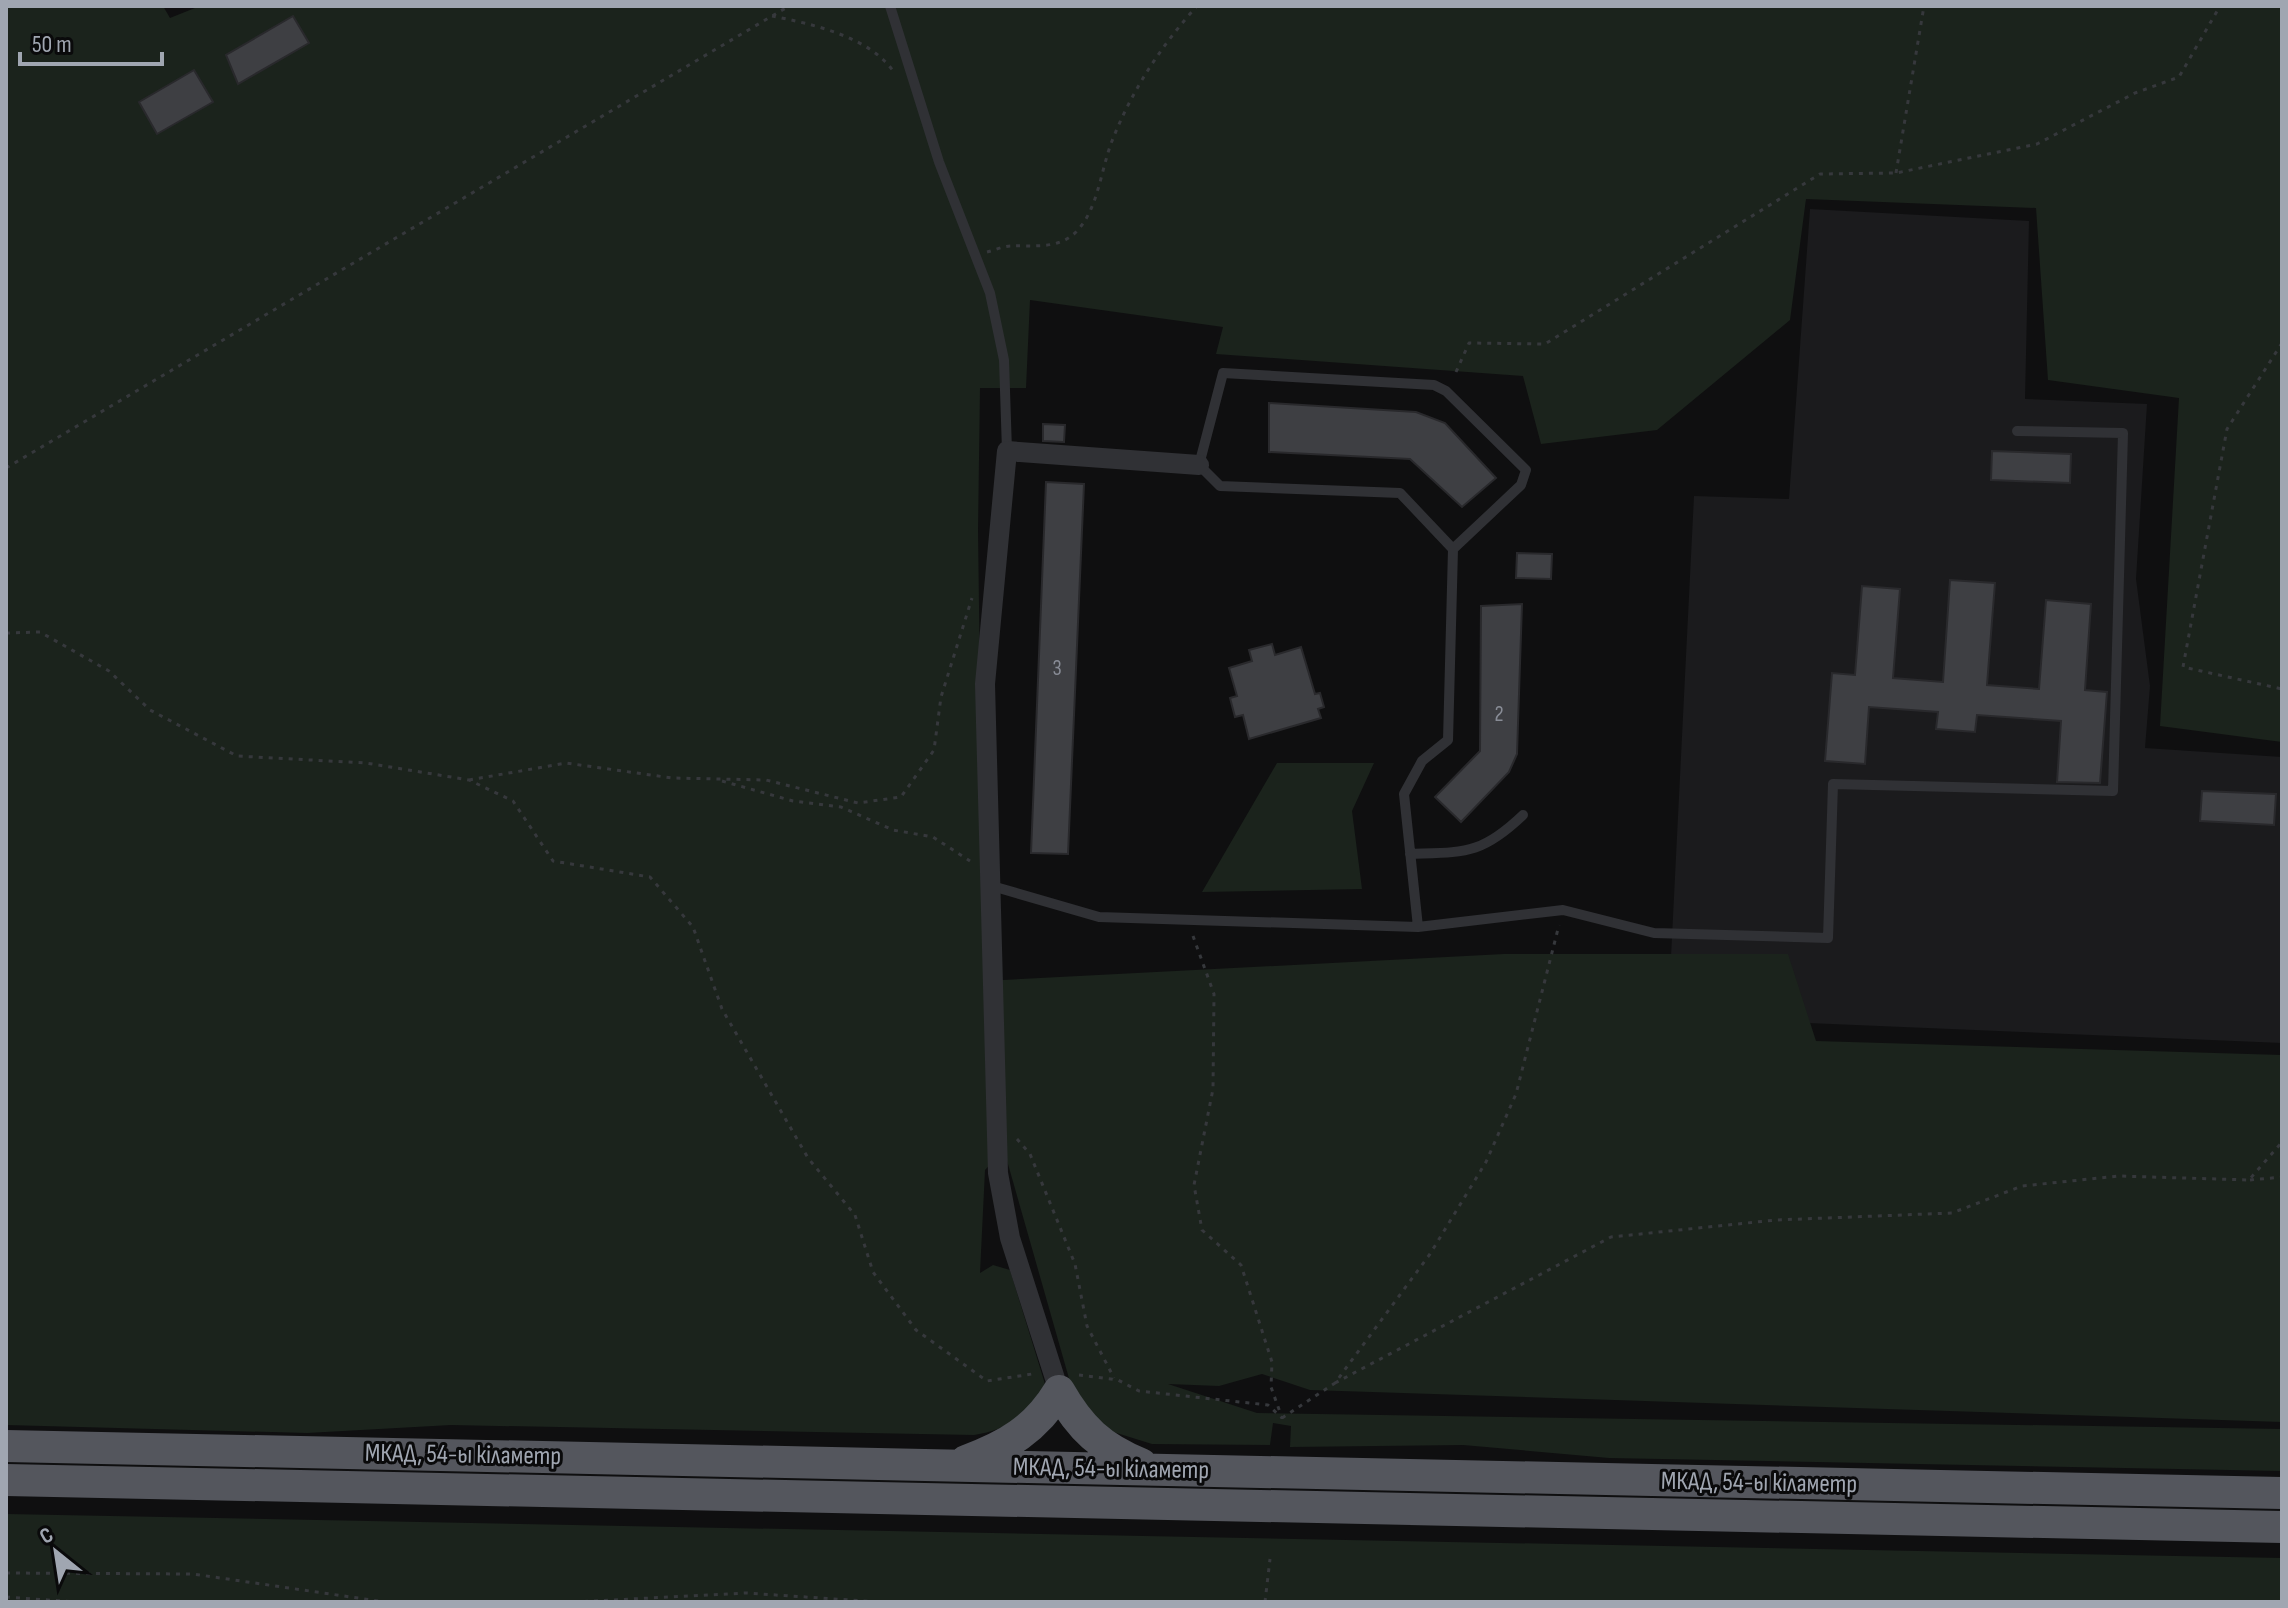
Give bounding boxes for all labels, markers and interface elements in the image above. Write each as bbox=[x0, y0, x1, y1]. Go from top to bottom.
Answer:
scale bar bbox=[20, 16, 162, 66]
text: 50 m bbox=[32, 30, 72, 59]
house number: 3 bbox=[1052, 655, 1062, 682]
house number: 2 bbox=[1494, 701, 1504, 728]
street label: МКАД, 54-ы кіламетр bbox=[365, 1438, 561, 1472]
street label: МКАД, 54-ы кіламетр bbox=[1013, 1452, 1209, 1486]
street label: МКАД, 54-ы кіламетр bbox=[1661, 1466, 1857, 1500]
north arrow bbox=[16, 1512, 96, 1592]
text: С bbox=[35, 1521, 58, 1550]

